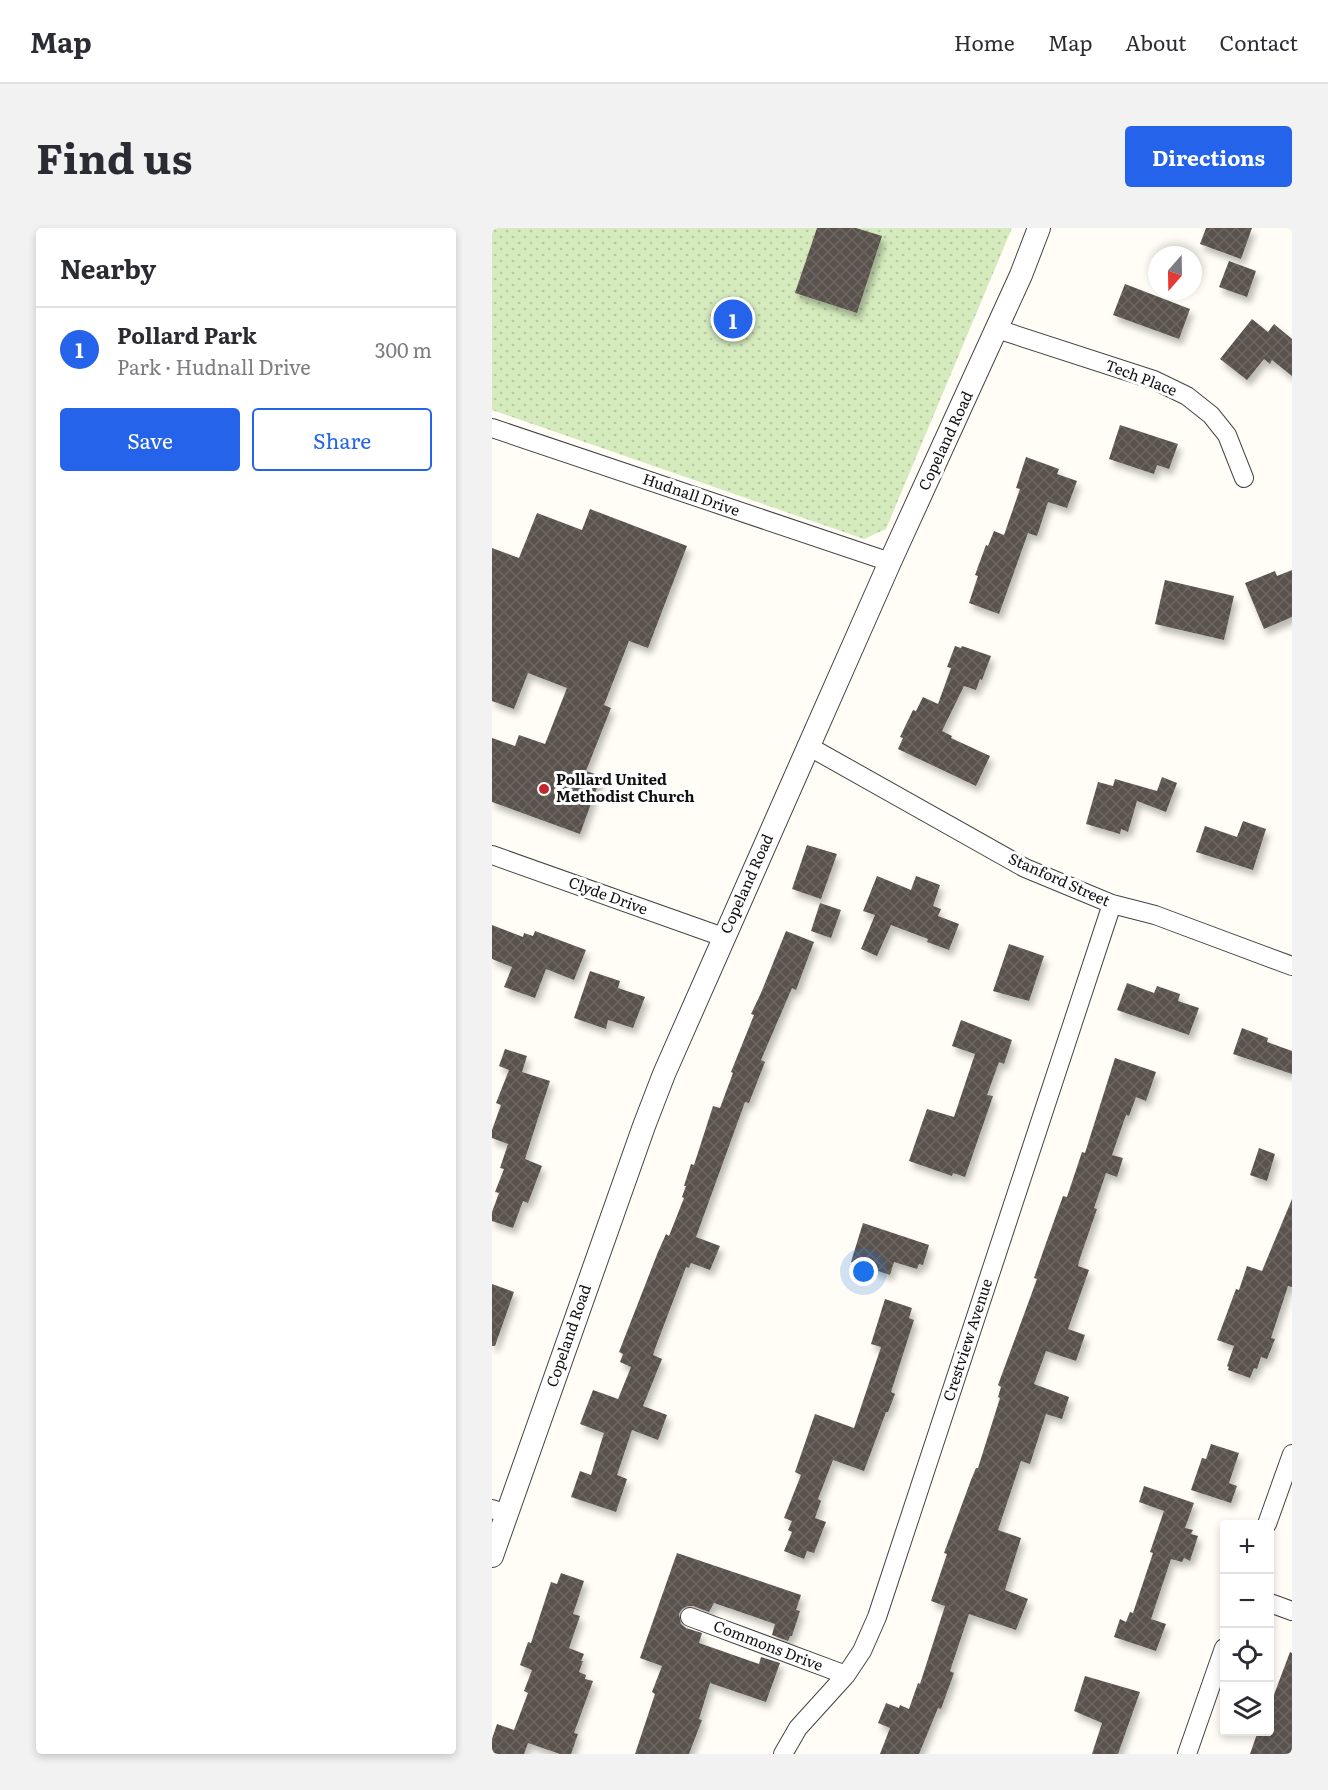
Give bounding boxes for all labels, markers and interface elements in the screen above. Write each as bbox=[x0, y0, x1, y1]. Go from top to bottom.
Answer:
text: Map bbox=[30, 20, 92, 62]
text: Home bbox=[954, 26, 1015, 57]
text: Map bbox=[1048, 26, 1092, 57]
text: About bbox=[1125, 26, 1187, 57]
text: Contact bbox=[1220, 26, 1298, 57]
text: Find us bbox=[36, 125, 193, 187]
button: Directions bbox=[1125, 126, 1292, 187]
north arrow bbox=[1148, 246, 1202, 300]
text: Nearby bbox=[60, 248, 156, 287]
pin: 1 bbox=[714, 296, 752, 341]
text: Pollard Park bbox=[117, 318, 257, 351]
text: 1 bbox=[75, 334, 84, 364]
text: 300 m bbox=[375, 334, 432, 364]
text: Park · Hudnall Drive bbox=[117, 351, 311, 381]
street label: Tech Place bbox=[1102, 352, 1181, 401]
street label: Copeland Road bbox=[912, 387, 978, 494]
button: Save bbox=[60, 408, 240, 471]
button: Share bbox=[252, 408, 432, 471]
street label: Hudnall Drive bbox=[640, 466, 743, 521]
place label: Pollard United Methodist Church bbox=[556, 767, 695, 807]
marker: Pollard United Methodist Church bbox=[537, 782, 551, 796]
street label: Copeland Road bbox=[713, 830, 778, 937]
street label: Stanford Street bbox=[1005, 846, 1114, 911]
street label: Clyde Drive bbox=[566, 870, 651, 920]
your location bbox=[849, 1257, 878, 1286]
street label: Crestview Avenue bbox=[936, 1275, 997, 1404]
street label: Copeland Road bbox=[539, 1281, 596, 1390]
map controls bbox=[1220, 1520, 1274, 1736]
button: + bbox=[1220, 1520, 1274, 1574]
button: − bbox=[1220, 1574, 1274, 1628]
street label: Commons Drive bbox=[710, 1613, 827, 1676]
button: locate bbox=[1220, 1628, 1274, 1682]
button: layers bbox=[1220, 1682, 1274, 1736]

